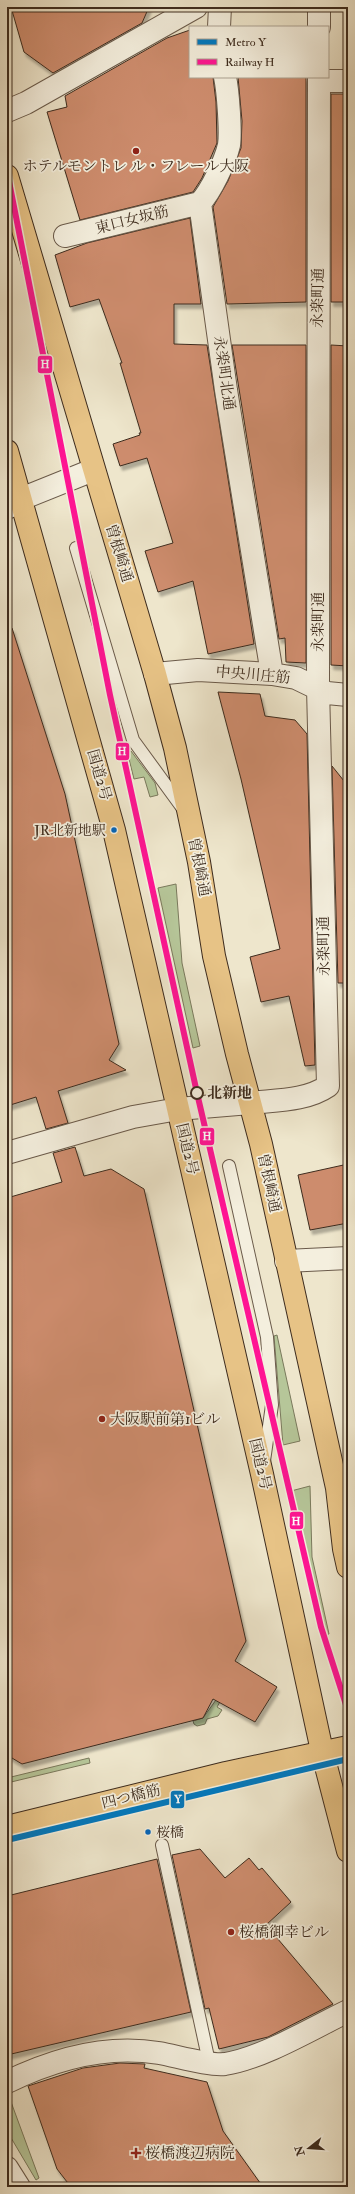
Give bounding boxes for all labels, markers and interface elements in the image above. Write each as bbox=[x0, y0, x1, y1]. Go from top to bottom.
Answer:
legend bbox=[189, 26, 329, 78]
text: Metro Y bbox=[225, 35, 267, 50]
text: Railway H bbox=[225, 55, 275, 70]
marker: ホテルモントレ ル・フレール大阪 bbox=[131, 146, 141, 156]
place label: ホテルモントレ ル・フレール大阪 bbox=[23, 157, 249, 176]
street label: 東口女坂筋 bbox=[93, 202, 171, 238]
street label: 永楽町通 bbox=[308, 268, 328, 328]
street label: 永楽町北通 bbox=[209, 335, 239, 411]
line badge: H bbox=[37, 355, 53, 374]
text: H bbox=[40, 358, 50, 371]
street label: 曽根崎通 bbox=[101, 522, 137, 584]
street label: 永楽町通 bbox=[309, 592, 328, 652]
street label: 中央川庄筋 bbox=[215, 662, 291, 688]
line badge: H bbox=[115, 742, 130, 761]
text: H bbox=[117, 745, 127, 758]
street label: 国道2号 bbox=[83, 747, 115, 803]
place label: JR北新地駅 bbox=[33, 822, 106, 839]
marker: JR北新地駅 bbox=[109, 825, 119, 835]
street label: 曽根崎通 bbox=[184, 836, 214, 898]
street label: 永楽町通 bbox=[314, 916, 334, 976]
place label: 北新地 bbox=[207, 1084, 252, 1103]
marker: 北新地 bbox=[190, 1086, 204, 1100]
street label: 国道2号 bbox=[172, 1121, 202, 1177]
line badge: H bbox=[199, 1127, 215, 1146]
text: H bbox=[202, 1130, 212, 1143]
street label: 曽根崎通 bbox=[253, 1152, 285, 1214]
place label: 大阪駅前第1ビル bbox=[110, 1410, 220, 1429]
marker: 大阪駅前第1ビル bbox=[97, 1414, 107, 1424]
street label: 国道2号 bbox=[245, 1436, 275, 1492]
line badge: H bbox=[289, 1511, 304, 1530]
text: H bbox=[291, 1515, 301, 1528]
street label: 四つ橋筋 bbox=[100, 1781, 162, 1813]
line badge: Y bbox=[170, 1790, 185, 1809]
text: Y bbox=[173, 1793, 182, 1806]
place label: 桜橋 bbox=[156, 1824, 184, 1841]
marker: 桜橋 bbox=[143, 1827, 153, 1837]
place label: 桜橋御幸ビル bbox=[239, 1923, 329, 1942]
marker: 桜橋御幸ビル bbox=[226, 1927, 236, 1937]
north arrow bbox=[289, 2128, 329, 2168]
text: N bbox=[292, 2143, 308, 2158]
place label: 桜橋渡辺病院 bbox=[145, 2144, 235, 2163]
marker: 桜橋渡辺病院 bbox=[130, 2147, 142, 2159]

